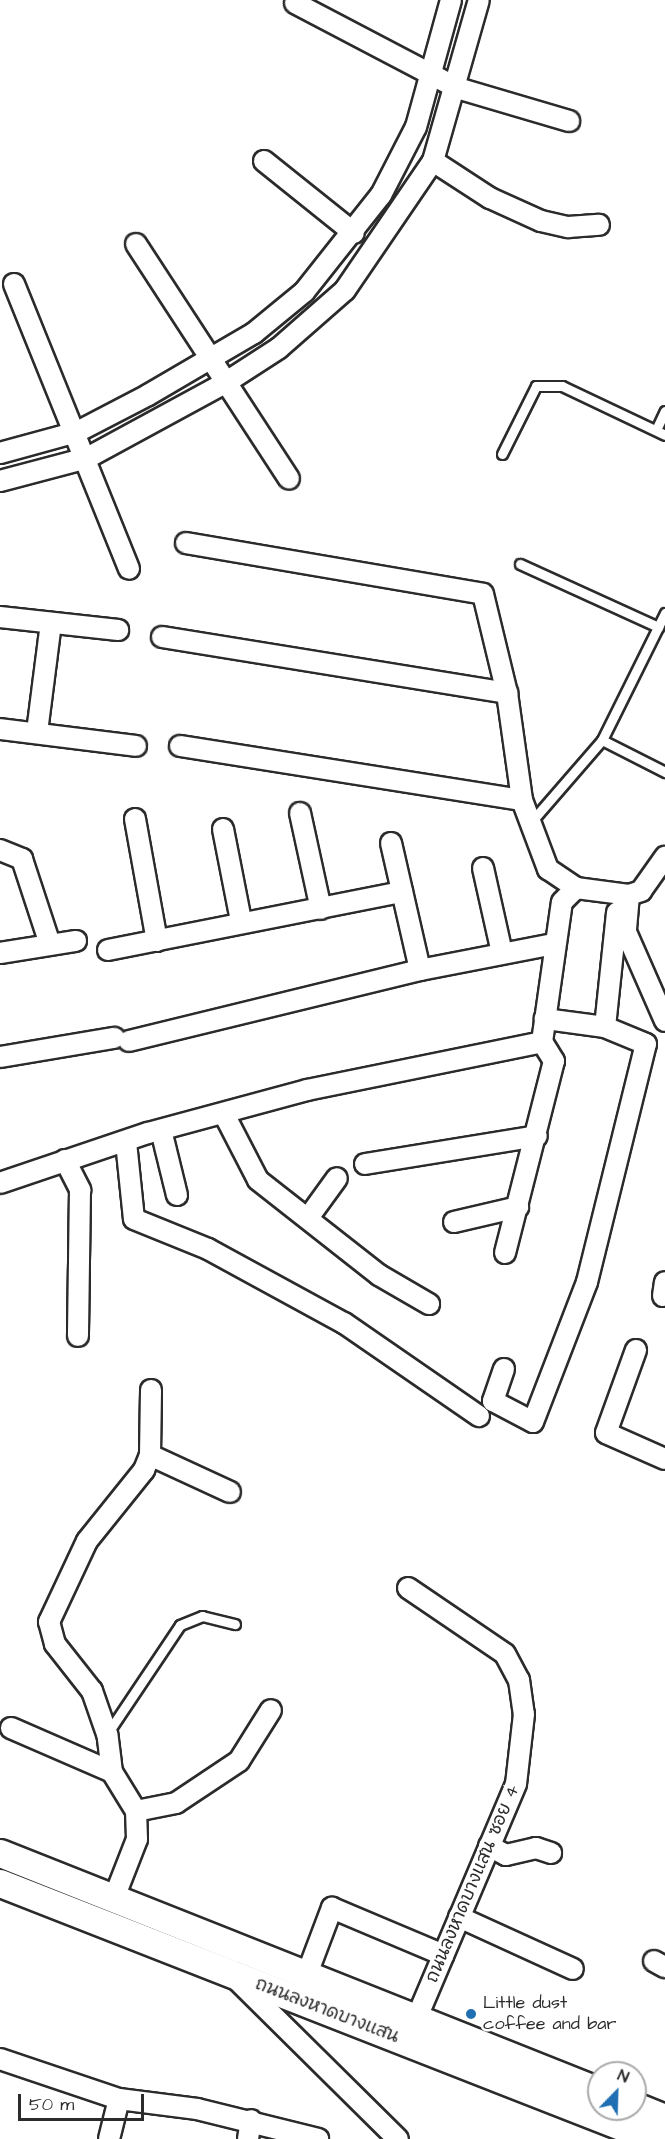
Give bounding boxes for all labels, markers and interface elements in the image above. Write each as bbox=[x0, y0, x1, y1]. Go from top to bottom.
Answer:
street label: ถนนลงหาดบางแสน ซอย 4 bbox=[422, 1782, 524, 1986]
street label: ถนนลงหาดบางแสน bbox=[252, 1974, 402, 2048]
place label: Little dust coffee and bar bbox=[483, 1993, 616, 2036]
marker: Little dust coffee and bar bbox=[464, 2007, 478, 2021]
north arrow bbox=[587, 2061, 647, 2121]
text: N bbox=[614, 2064, 632, 2088]
scale bar bbox=[21, 2082, 147, 2120]
text: 50 m bbox=[29, 2092, 74, 2117]

